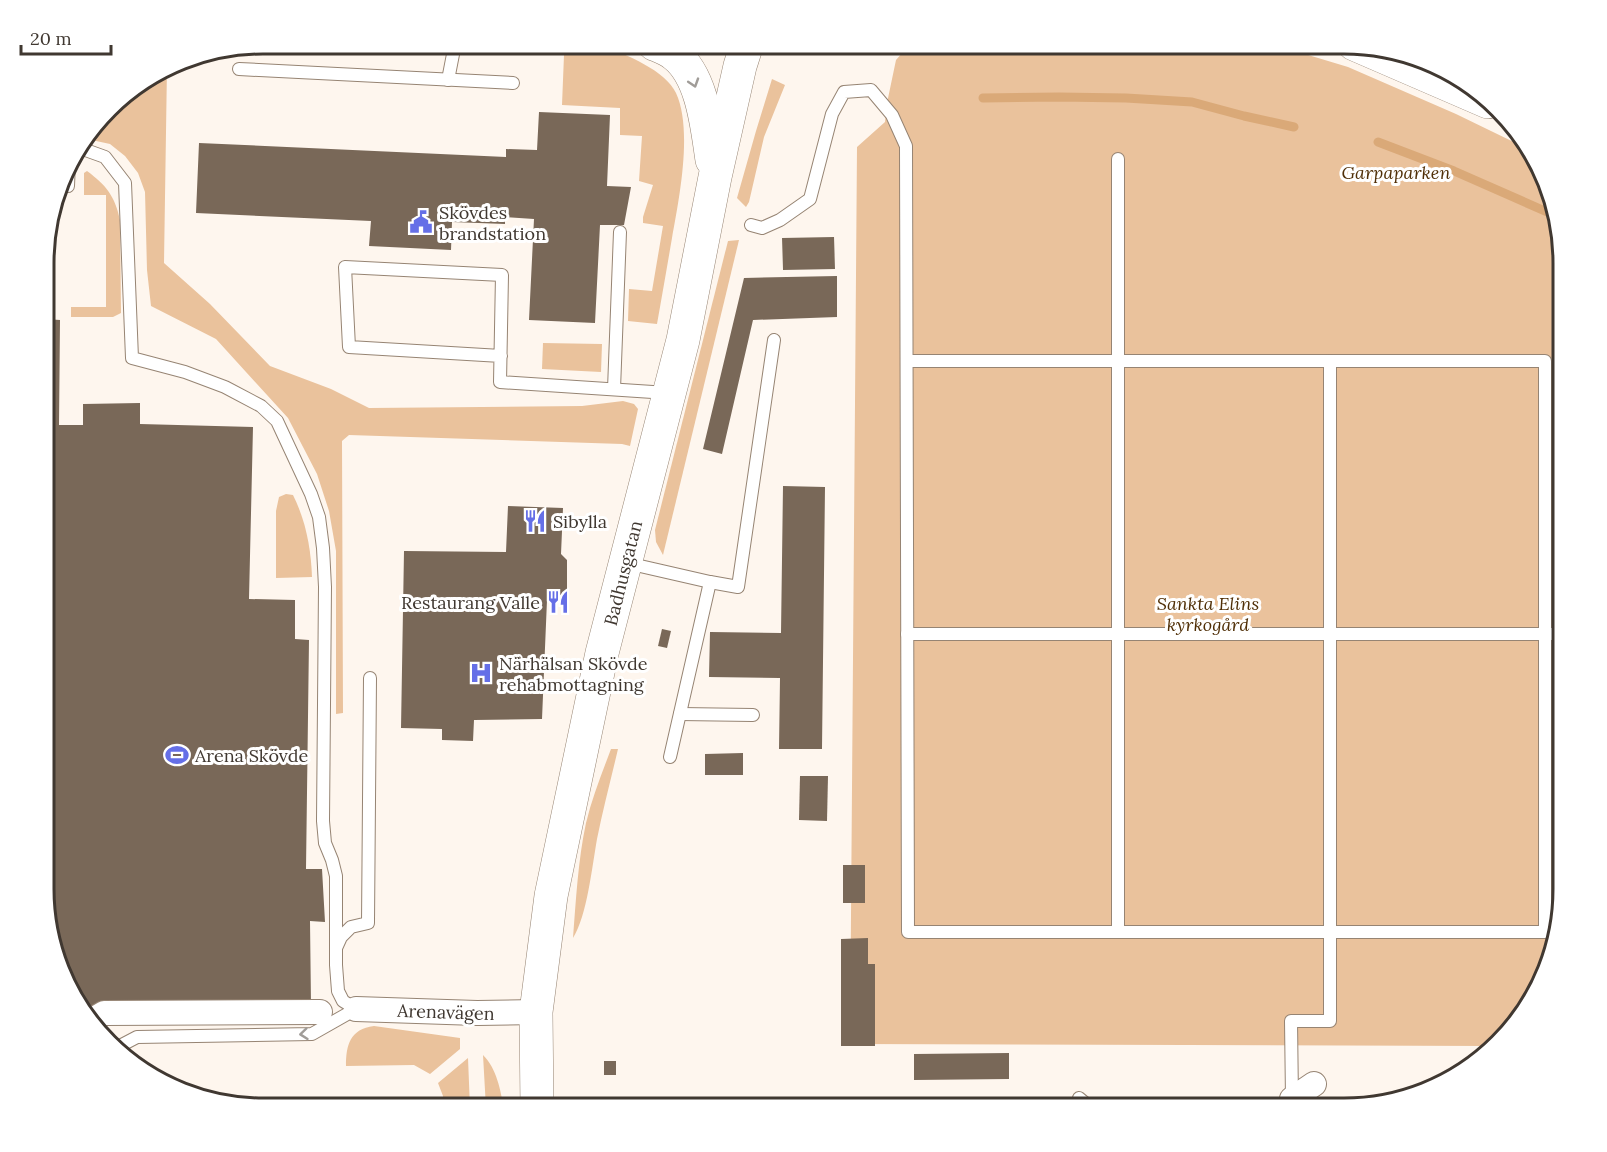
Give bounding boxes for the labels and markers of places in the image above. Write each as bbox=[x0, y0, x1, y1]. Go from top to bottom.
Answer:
place label: Skövdes brandstation bbox=[439, 201, 546, 245]
public building icon: Skövdes brandstation bbox=[408, 209, 434, 235]
restaurant icon: Sibylla bbox=[522, 508, 548, 534]
place label: Sibylla bbox=[553, 510, 607, 533]
restaurant icon: Restaurang Valle bbox=[545, 589, 571, 615]
place label: Restaurang Valle bbox=[401, 591, 540, 614]
place label: Närhälsan Skövde rehabmottagning bbox=[499, 652, 648, 696]
hospital icon: Närhälsan Skövde rehabmottagning bbox=[468, 660, 494, 686]
sports icon: Arena Skövde bbox=[164, 742, 190, 768]
place label: Arena Skövde bbox=[194, 744, 309, 767]

